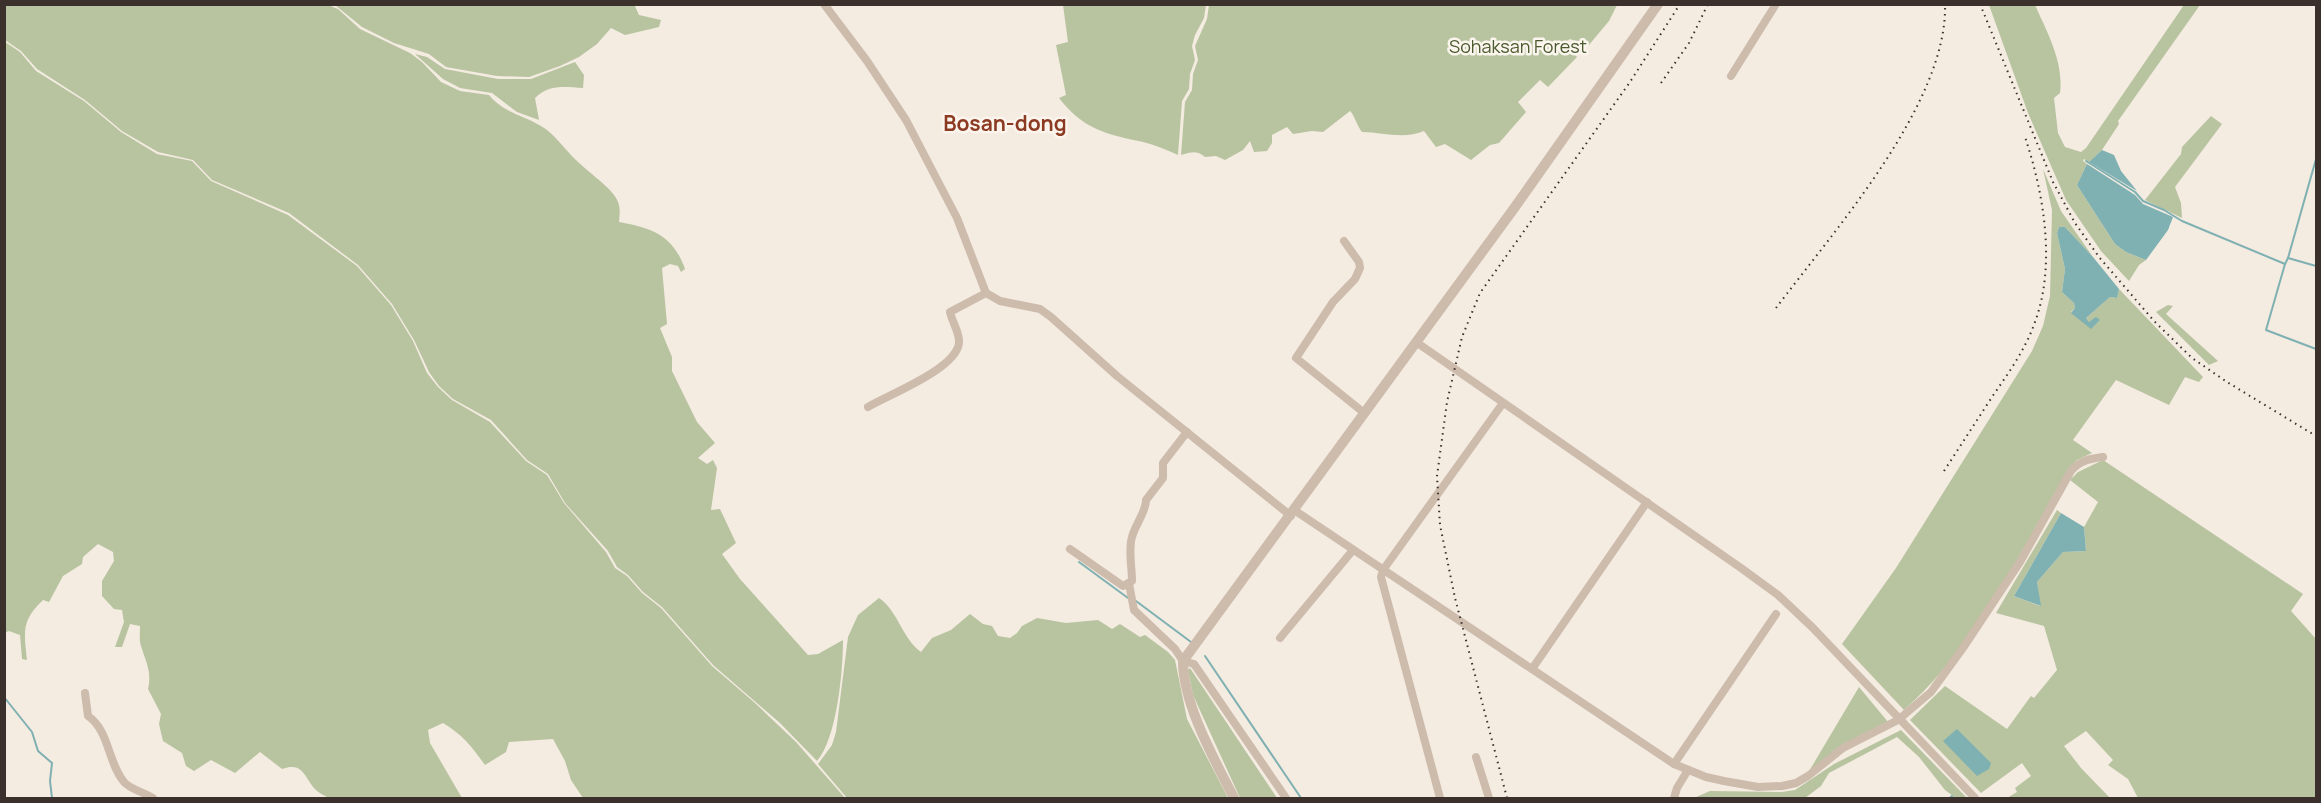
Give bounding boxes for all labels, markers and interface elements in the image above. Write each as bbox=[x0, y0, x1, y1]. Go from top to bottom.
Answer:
park label: Sohaksan Forest bbox=[1449, 34, 1587, 58]
district label: Bosan-dong bbox=[943, 109, 1067, 137]

